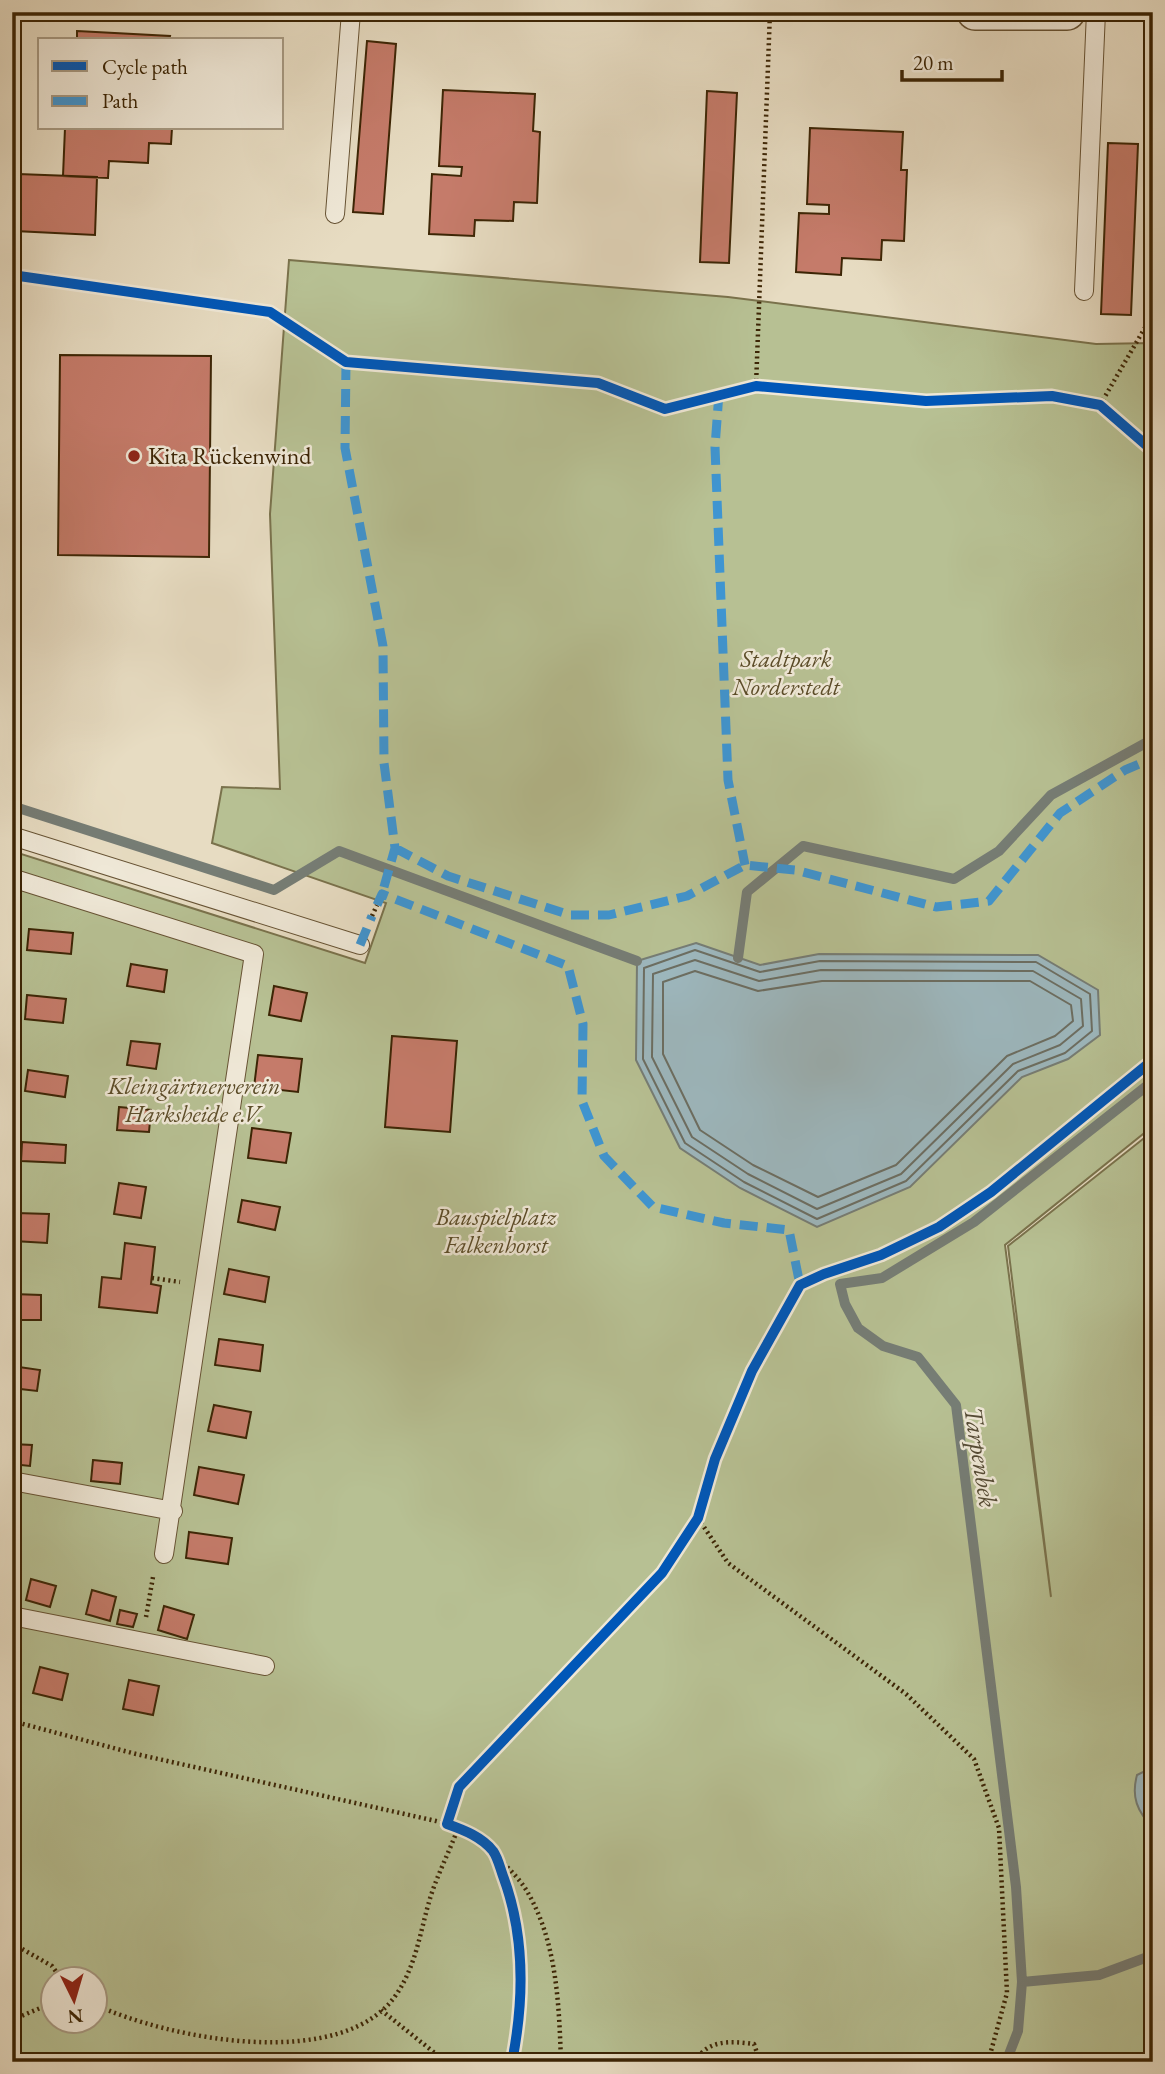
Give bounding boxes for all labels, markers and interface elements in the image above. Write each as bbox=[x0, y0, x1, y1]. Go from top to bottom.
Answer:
legend bbox=[38, 38, 284, 130]
scale bar bbox=[902, 38, 1002, 82]
text: 20 m bbox=[913, 49, 954, 76]
text: Cycle path bbox=[102, 53, 188, 80]
text: Path bbox=[102, 87, 139, 114]
place label: Kita Rückenwind bbox=[148, 440, 312, 471]
marker: Kita Rückenwind bbox=[126, 448, 142, 464]
park label: Stadtpark Norderstedt bbox=[731, 643, 841, 702]
park label: Kleingärtnerverein Harksheide e.V. bbox=[107, 1070, 280, 1129]
park label: Bauspielplatz Falkenhorst bbox=[434, 1201, 557, 1260]
water label: Tarpenbek bbox=[956, 1404, 1006, 1510]
north arrow bbox=[38, 1966, 108, 2036]
text: N bbox=[66, 2003, 84, 2030]

